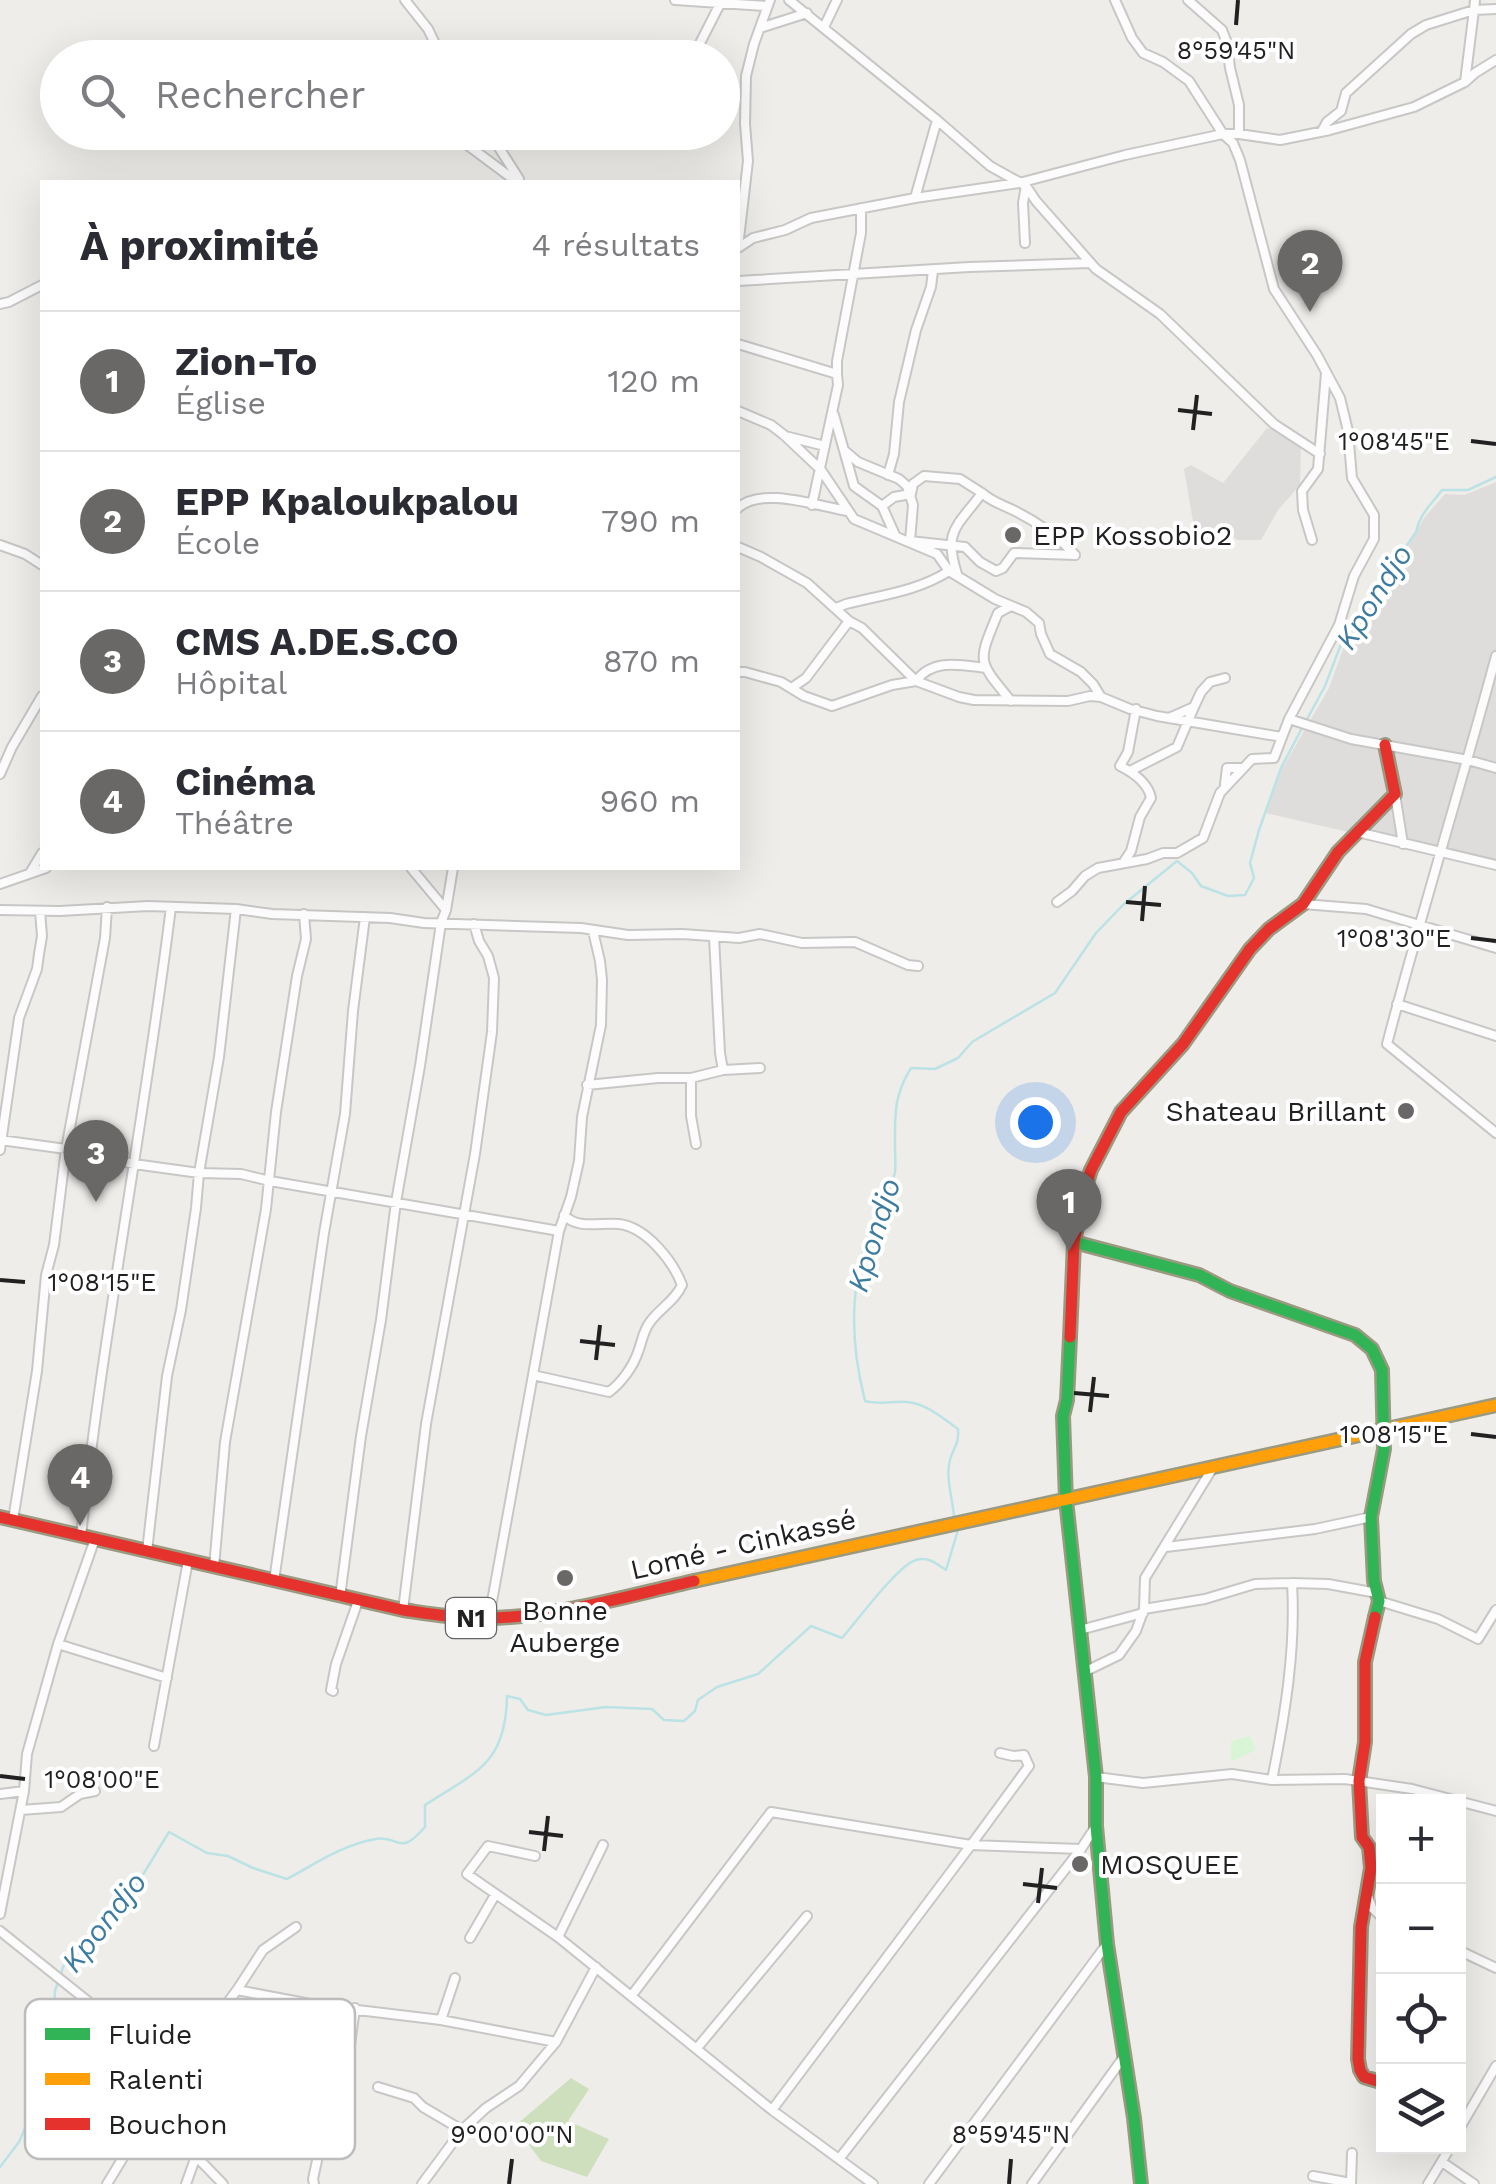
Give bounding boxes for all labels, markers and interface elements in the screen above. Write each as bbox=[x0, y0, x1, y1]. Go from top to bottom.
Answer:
text: 8°59'45"N bbox=[1177, 36, 1295, 65]
search box bbox=[40, 40, 740, 150]
icon: search bbox=[75, 68, 130, 123]
text: Rechercher bbox=[155, 73, 365, 117]
text: À proximité bbox=[80, 221, 319, 270]
text: 4 résultats bbox=[532, 226, 700, 264]
pin: 2 bbox=[1278, 230, 1342, 312]
text: Zion-To bbox=[175, 340, 317, 384]
text: 1 bbox=[106, 362, 119, 400]
text: 120 m bbox=[608, 362, 700, 400]
text: Église bbox=[175, 384, 266, 422]
text: 1°08'45"E bbox=[1338, 427, 1450, 456]
text: EPP Kpaloukpalou bbox=[175, 480, 519, 524]
text: 2 bbox=[103, 502, 122, 540]
text: 790 m bbox=[601, 502, 700, 540]
place label: EPP Kossobio2 bbox=[1033, 519, 1232, 552]
text: École bbox=[175, 524, 260, 562]
marker: EPP Kossobio2 bbox=[1002, 524, 1024, 546]
water label: Kpondjo bbox=[1328, 538, 1420, 656]
text: CMS A.DE.S.CO bbox=[175, 620, 459, 664]
text: 3 bbox=[103, 642, 122, 680]
text: 870 m bbox=[603, 642, 700, 680]
text: Hôpital bbox=[175, 664, 287, 702]
text: Cinéma bbox=[175, 760, 315, 804]
text: 4 bbox=[102, 782, 123, 820]
text: 960 m bbox=[599, 782, 700, 820]
text: Théâtre bbox=[175, 804, 294, 842]
text: 1°08'30"E bbox=[1337, 924, 1451, 953]
place label: Shateau Brillant bbox=[1166, 1095, 1386, 1128]
your location bbox=[1010, 1097, 1061, 1148]
marker: Shateau Brillant bbox=[1395, 1100, 1417, 1122]
pin: 3 bbox=[64, 1120, 128, 1202]
pin: 1 bbox=[1036, 1168, 1102, 1251]
water label: Kpondjo bbox=[840, 1174, 907, 1296]
text: 1°08'15"E bbox=[48, 1268, 156, 1297]
text: 1°08'15"E bbox=[1340, 1420, 1448, 1449]
pin: 4 bbox=[48, 1444, 112, 1526]
street label: Lomé - Cinkassé bbox=[627, 1502, 859, 1586]
marker: Bonne Auberge bbox=[554, 1567, 576, 1589]
place label: Bonne Auberge bbox=[510, 1594, 621, 1659]
road number: N1 bbox=[446, 1598, 496, 1638]
text: 1°08'00"E bbox=[44, 1765, 160, 1794]
map controls bbox=[1376, 1794, 1466, 2154]
button: + bbox=[1376, 1794, 1466, 1884]
place label: MOSQUEE bbox=[1100, 1848, 1239, 1881]
marker: MOSQUEE bbox=[1069, 1853, 1091, 1875]
water label: Kpondjo bbox=[54, 1865, 154, 1979]
button: − bbox=[1376, 1884, 1466, 1974]
button: locate bbox=[1376, 1974, 1466, 2064]
legend bbox=[25, 1999, 355, 2159]
text: Fluide bbox=[108, 2018, 192, 2051]
text: Ralenti bbox=[108, 2063, 204, 2096]
button: layers bbox=[1376, 2064, 1466, 2154]
text: Bouchon bbox=[108, 2108, 228, 2141]
text: 9°00'00"N bbox=[450, 2120, 574, 2149]
text: 8°59'45"N bbox=[952, 2120, 1070, 2149]

